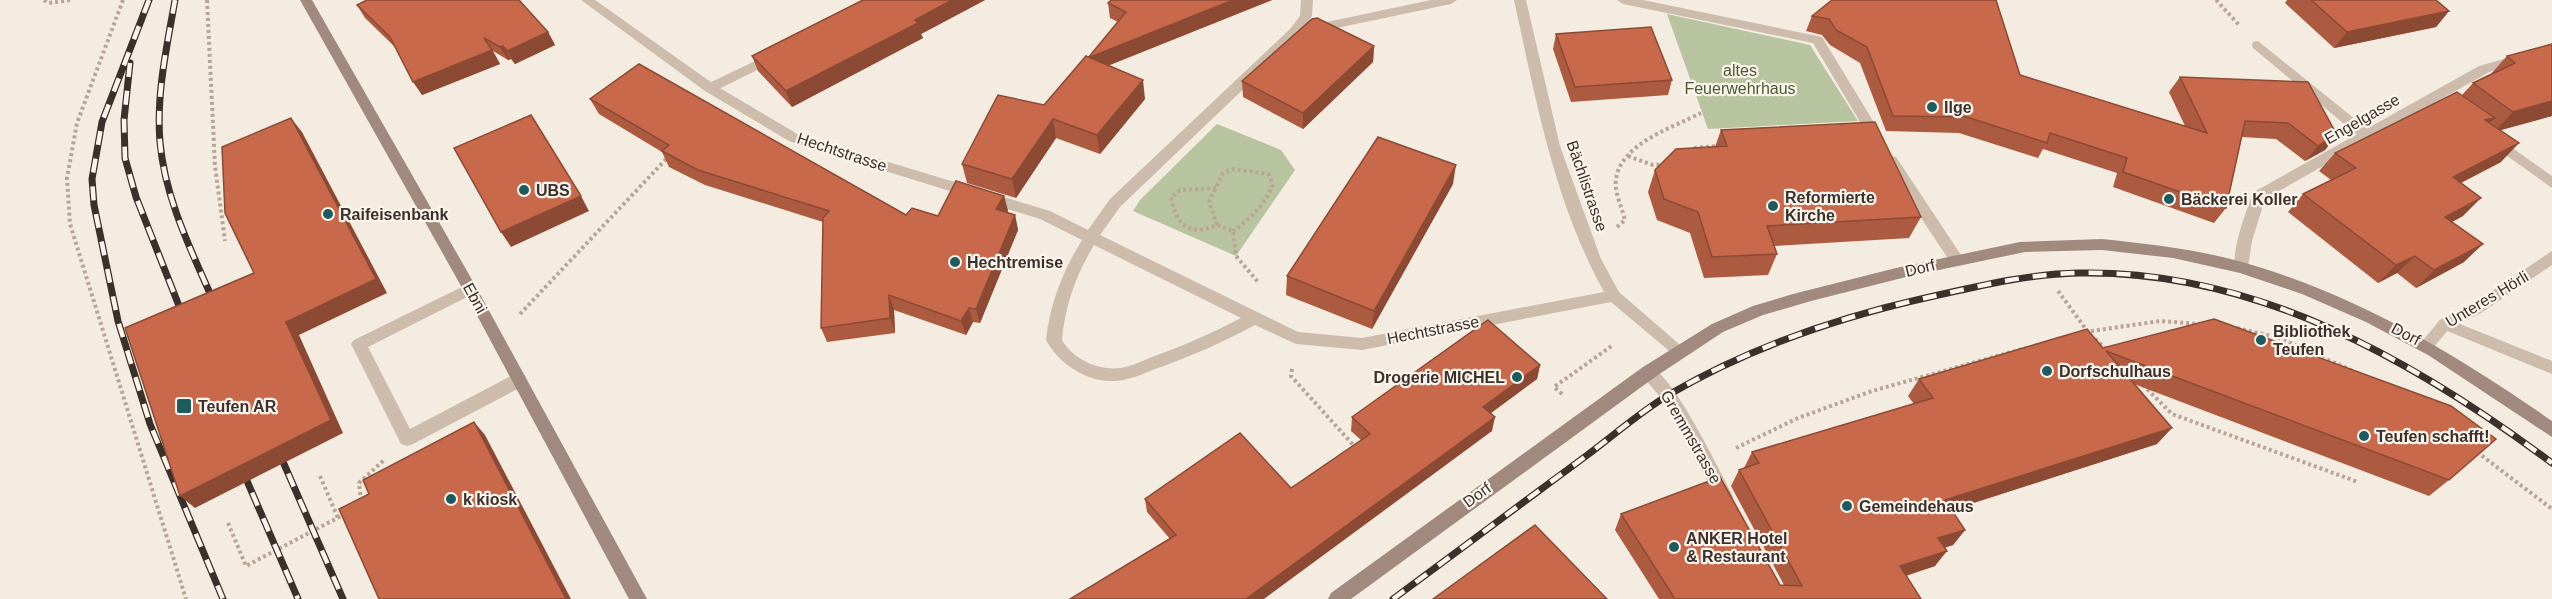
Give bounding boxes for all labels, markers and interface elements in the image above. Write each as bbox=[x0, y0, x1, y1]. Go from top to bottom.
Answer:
park label: altes Feuerwehrhaus bbox=[1684, 62, 1796, 97]
street label: Engelgasse bbox=[2322, 91, 2403, 147]
place label: Ilge bbox=[1944, 99, 1972, 116]
marker: Ilge bbox=[1925, 100, 1939, 114]
street label: Hechtstrasse bbox=[795, 129, 889, 175]
street label: Bächlistrasse bbox=[1563, 138, 1611, 234]
place label: UBS bbox=[536, 182, 570, 199]
marker: UBS bbox=[517, 183, 531, 197]
place label: Reformierte Kirche bbox=[1785, 189, 1875, 224]
place label: Bäckerei Koller bbox=[2181, 191, 2298, 208]
marker: Bäckerei Koller bbox=[2162, 192, 2176, 206]
marker: Reformierte Kirche bbox=[1766, 199, 1780, 213]
place label: Raifeisenbank bbox=[340, 206, 449, 223]
marker: Raifeisenbank bbox=[321, 207, 335, 221]
place label: Hechtremise bbox=[967, 254, 1063, 271]
marker: Hechtremise bbox=[948, 255, 962, 269]
street label: Dorf bbox=[1903, 256, 1937, 280]
street label: Unteres Hörli bbox=[2443, 268, 2531, 330]
street label: Ebni bbox=[460, 280, 490, 316]
street label: Hechtstrasse bbox=[1386, 313, 1481, 347]
street label: Dorf bbox=[2389, 319, 2424, 349]
place label: Bibliothek Teufen bbox=[2273, 323, 2350, 358]
marker: Bibliothek Teufen bbox=[2254, 333, 2268, 347]
place label: Dorfschulhaus bbox=[2059, 363, 2171, 380]
marker: Dorfschulhaus bbox=[2040, 364, 2054, 378]
place label: Drogerie MICHEL bbox=[1373, 369, 1505, 386]
marker: Drogerie MICHEL bbox=[1510, 370, 1524, 384]
street label: Gremmstrasse bbox=[1657, 387, 1725, 487]
marker: Teufen AR bbox=[175, 397, 193, 415]
place label: Teufen AR bbox=[198, 398, 277, 415]
place label: Teufen schafft! bbox=[2376, 428, 2489, 445]
marker: Teufen schafft! bbox=[2357, 429, 2371, 443]
street label: Dorf bbox=[1460, 479, 1495, 511]
place label: k kiosk bbox=[463, 491, 517, 508]
marker: k kiosk bbox=[444, 492, 458, 506]
place label: Gemeindehaus bbox=[1859, 498, 1974, 515]
marker: Gemeindehaus bbox=[1840, 499, 1854, 513]
place label: ANKER Hotel & Restaurant bbox=[1686, 530, 1787, 565]
marker: ANKER Hotel & Restaurant bbox=[1667, 540, 1681, 554]

